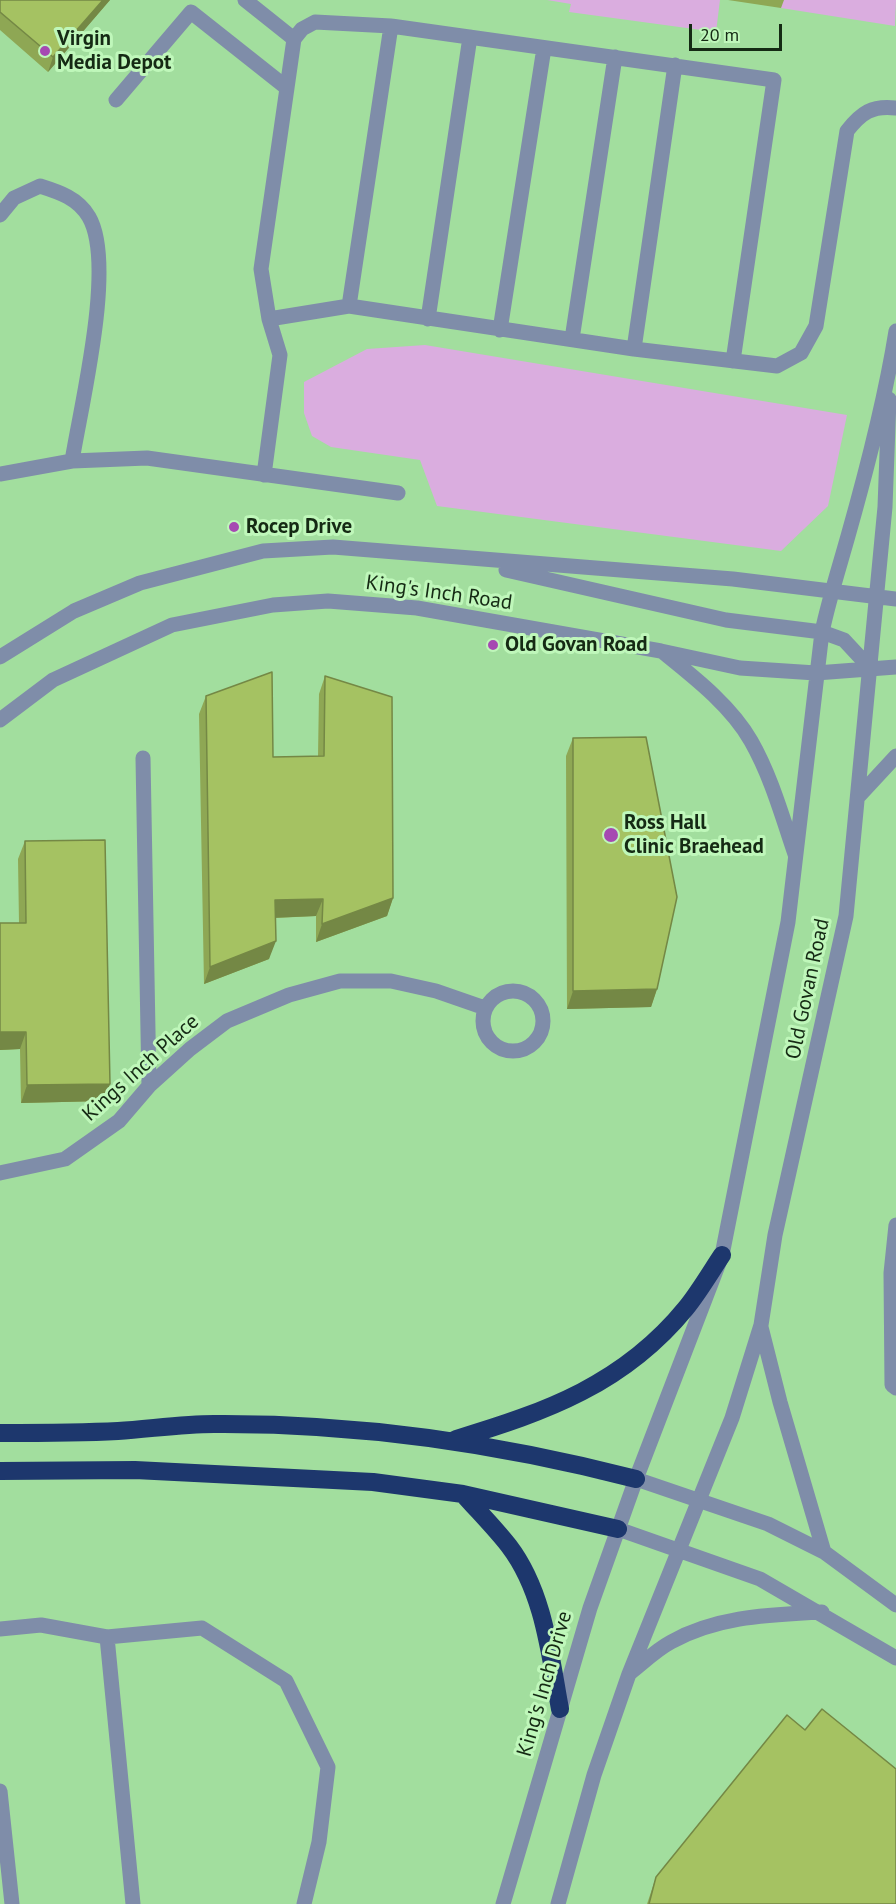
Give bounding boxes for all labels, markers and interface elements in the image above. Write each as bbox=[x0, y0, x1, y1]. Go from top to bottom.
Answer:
scale bar bbox=[692, 12, 785, 50]
text: 20 m bbox=[700, 23, 739, 46]
place label: Virgin Media Depot bbox=[57, 26, 171, 76]
marker: Virgin Media Depot bbox=[38, 44, 52, 58]
place label: Rocep Drive bbox=[246, 514, 352, 540]
marker: Rocep Drive bbox=[227, 520, 241, 534]
street label: King's Inch Road bbox=[364, 570, 514, 616]
place label: Old Govan Road bbox=[505, 632, 648, 658]
marker: Old Govan Road bbox=[486, 638, 500, 652]
place label: Ross Hall Clinic Braehead bbox=[624, 810, 764, 860]
marker: Ross Hall Clinic Braehead bbox=[602, 826, 620, 844]
street label: Old Govan Road bbox=[781, 916, 835, 1062]
street label: Kings Inch Place bbox=[78, 1009, 204, 1127]
street label: King's Inch Drive bbox=[512, 1608, 578, 1760]

